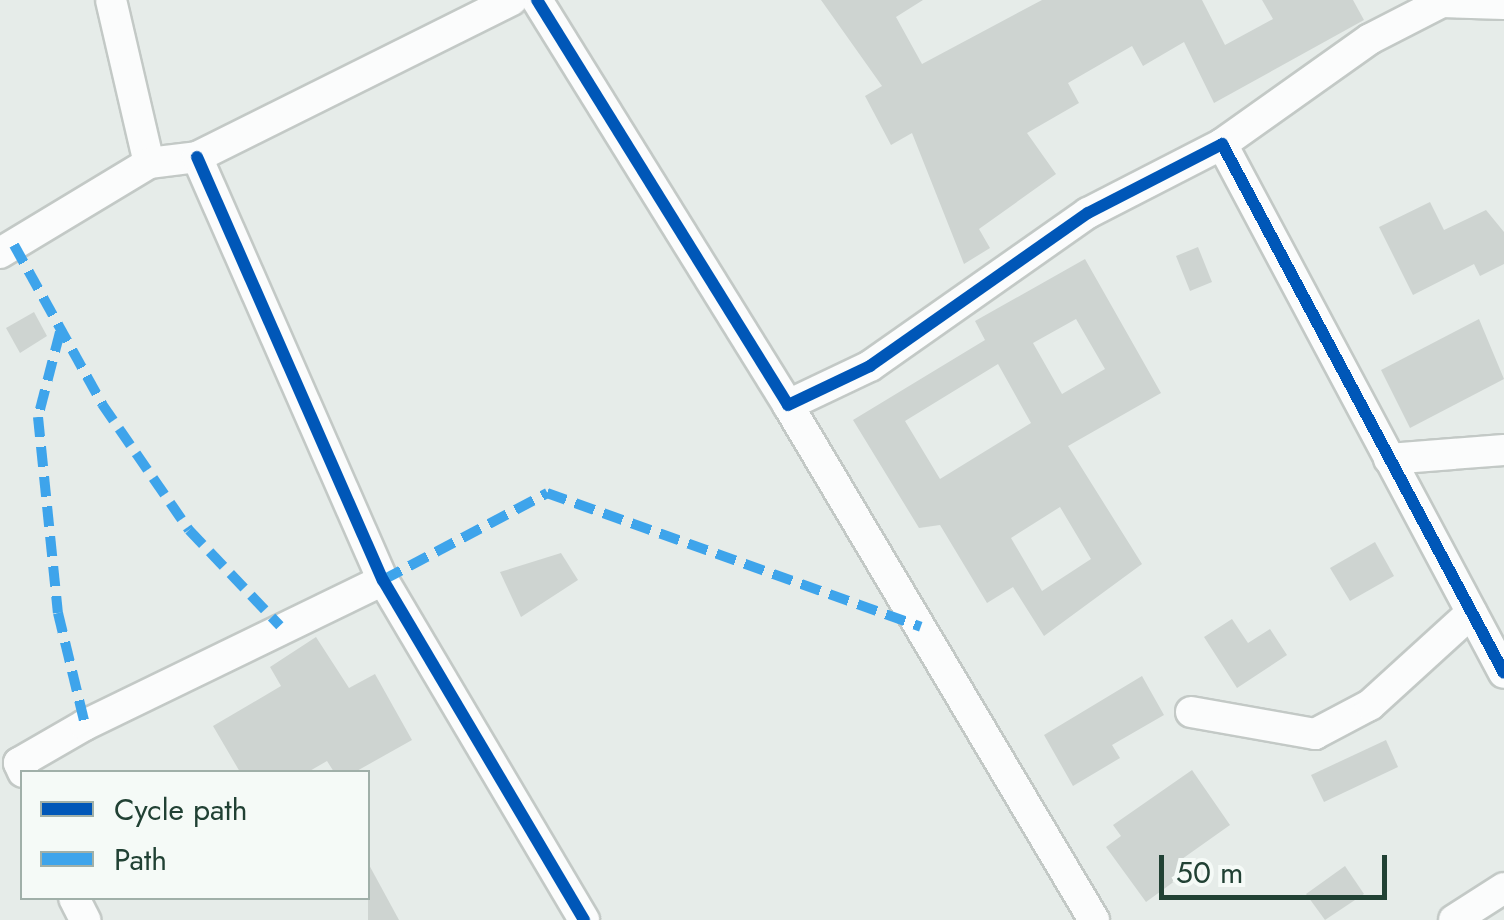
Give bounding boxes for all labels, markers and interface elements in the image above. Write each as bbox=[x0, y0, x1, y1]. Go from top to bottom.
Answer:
legend bbox=[20, 770, 370, 900]
text: Cycle path bbox=[114, 788, 247, 831]
scale bar bbox=[1164, 835, 1392, 897]
text: Path bbox=[114, 838, 167, 881]
text: 50 m bbox=[1176, 851, 1243, 894]

